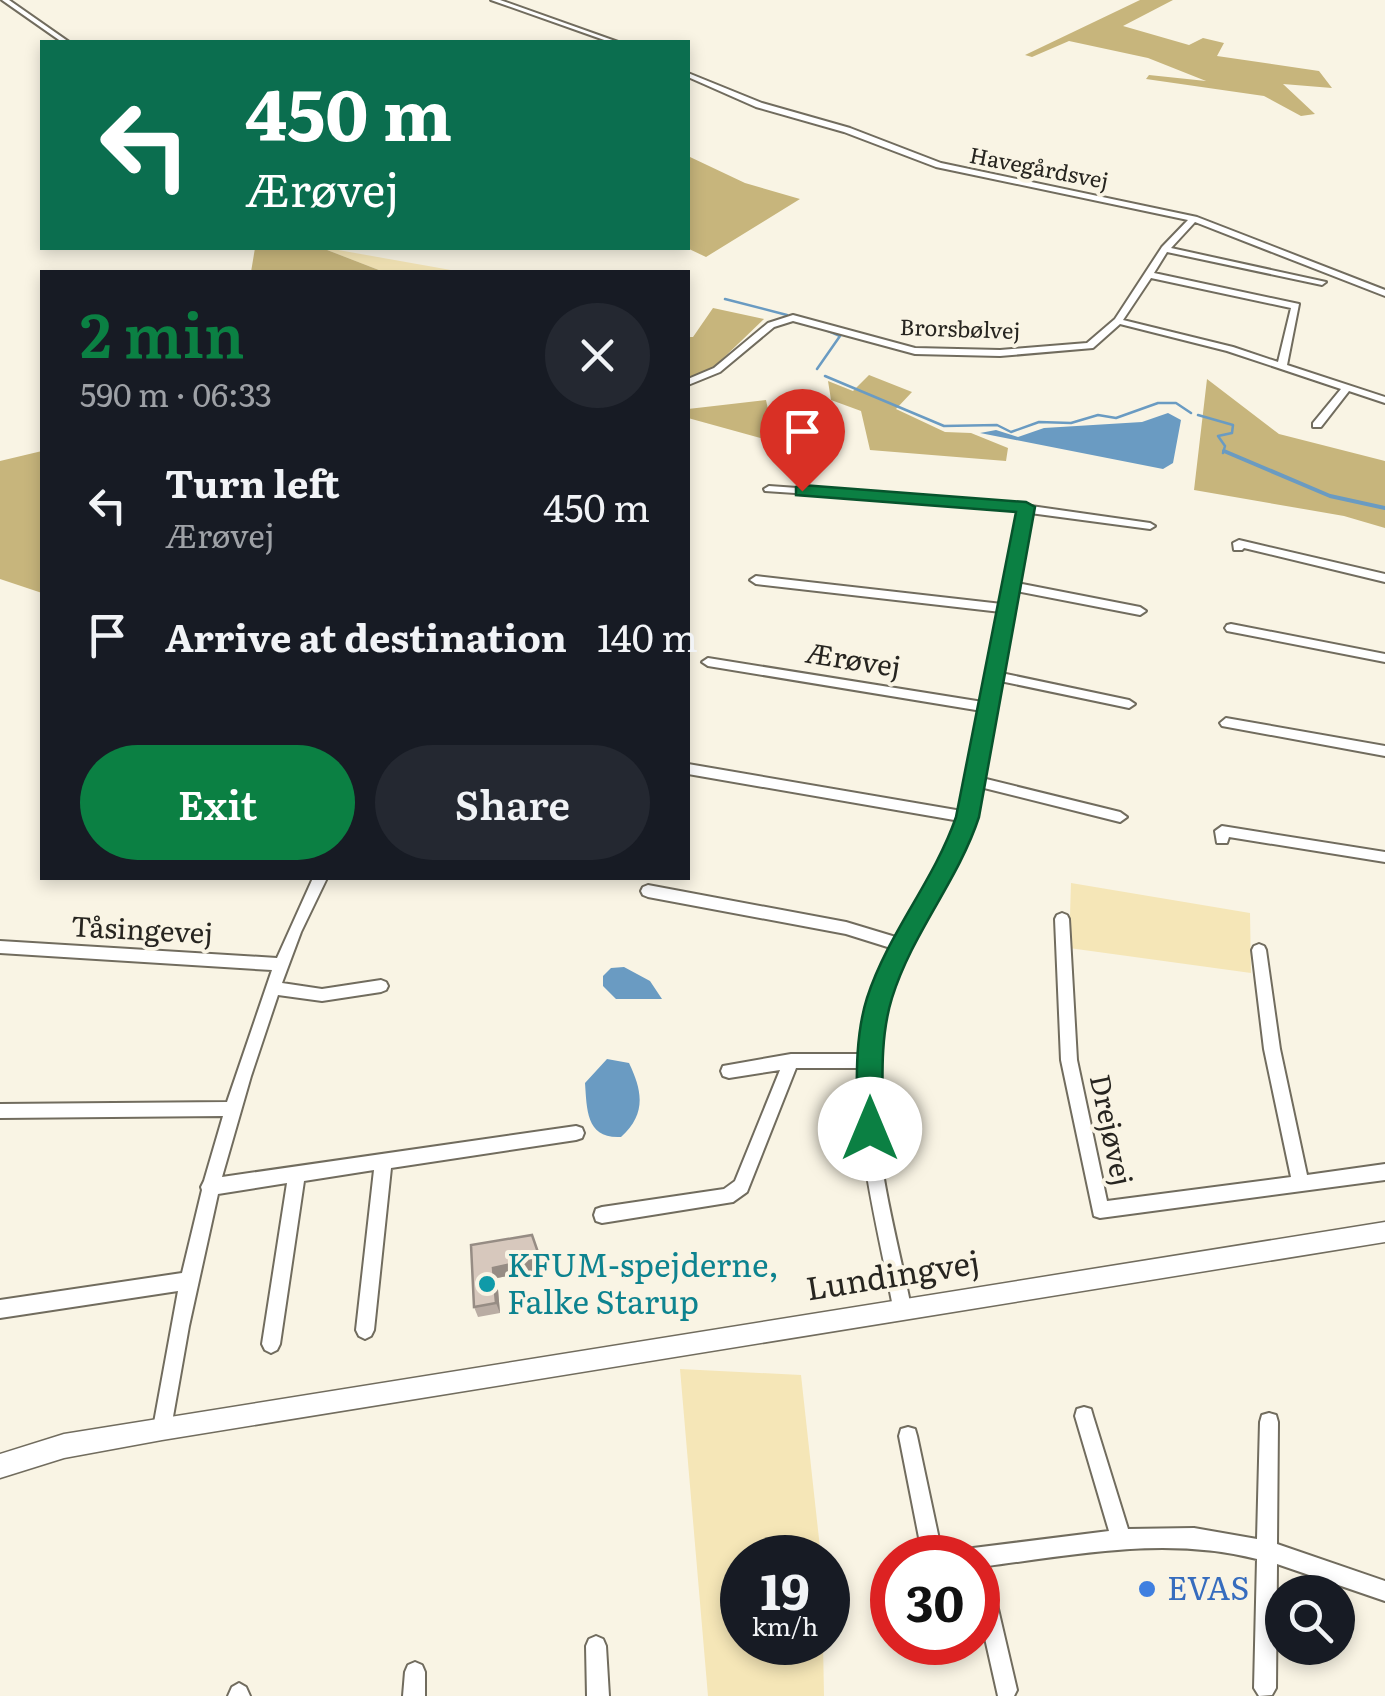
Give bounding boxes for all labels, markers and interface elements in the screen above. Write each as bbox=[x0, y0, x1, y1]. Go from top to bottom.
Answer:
text: 450 m bbox=[245, 59, 452, 163]
icon: left bbox=[80, 80, 210, 210]
street label: Havegårdsvej bbox=[967, 137, 1112, 196]
text: Ærøvej bbox=[245, 154, 399, 221]
text: 2 min bbox=[80, 287, 245, 376]
button: close bbox=[545, 303, 650, 408]
street label: Brorsbølvej bbox=[899, 309, 1021, 346]
text: 590 m · 06:33 bbox=[80, 369, 272, 417]
pin bbox=[760, 389, 845, 492]
icon: arrive bbox=[775, 404, 830, 459]
text: Turn left bbox=[165, 453, 340, 510]
text: 450 m bbox=[543, 477, 650, 534]
icon: left bbox=[80, 478, 135, 533]
text: Ærøvej bbox=[165, 510, 275, 558]
text: Arrive at destination bbox=[165, 607, 567, 664]
text: 140 m bbox=[597, 607, 698, 664]
icon: arrive bbox=[80, 608, 135, 663]
street label: Ærøvej bbox=[803, 630, 904, 686]
button: Exit bbox=[80, 745, 355, 860]
button: Share bbox=[375, 745, 650, 860]
street label: Tåsingevej bbox=[70, 903, 214, 953]
street label: Drejøvej bbox=[1081, 1070, 1145, 1189]
position arrow bbox=[818, 1077, 922, 1181]
street label: Lundingvej bbox=[802, 1236, 983, 1310]
place label: KFUM-spejderne, Falke Starup bbox=[507, 1239, 779, 1324]
marker: KFUM-spejderne, Falke Starup bbox=[476, 1273, 498, 1295]
speed limit sign: 30 bbox=[870, 1535, 1000, 1665]
text: 19 bbox=[760, 1551, 810, 1625]
place label: EVAS bbox=[1167, 1562, 1249, 1610]
map controls bbox=[1265, 1575, 1355, 1665]
button: search bbox=[1265, 1575, 1355, 1665]
marker: EVAS bbox=[1136, 1578, 1158, 1600]
text: km/h bbox=[752, 1607, 818, 1644]

